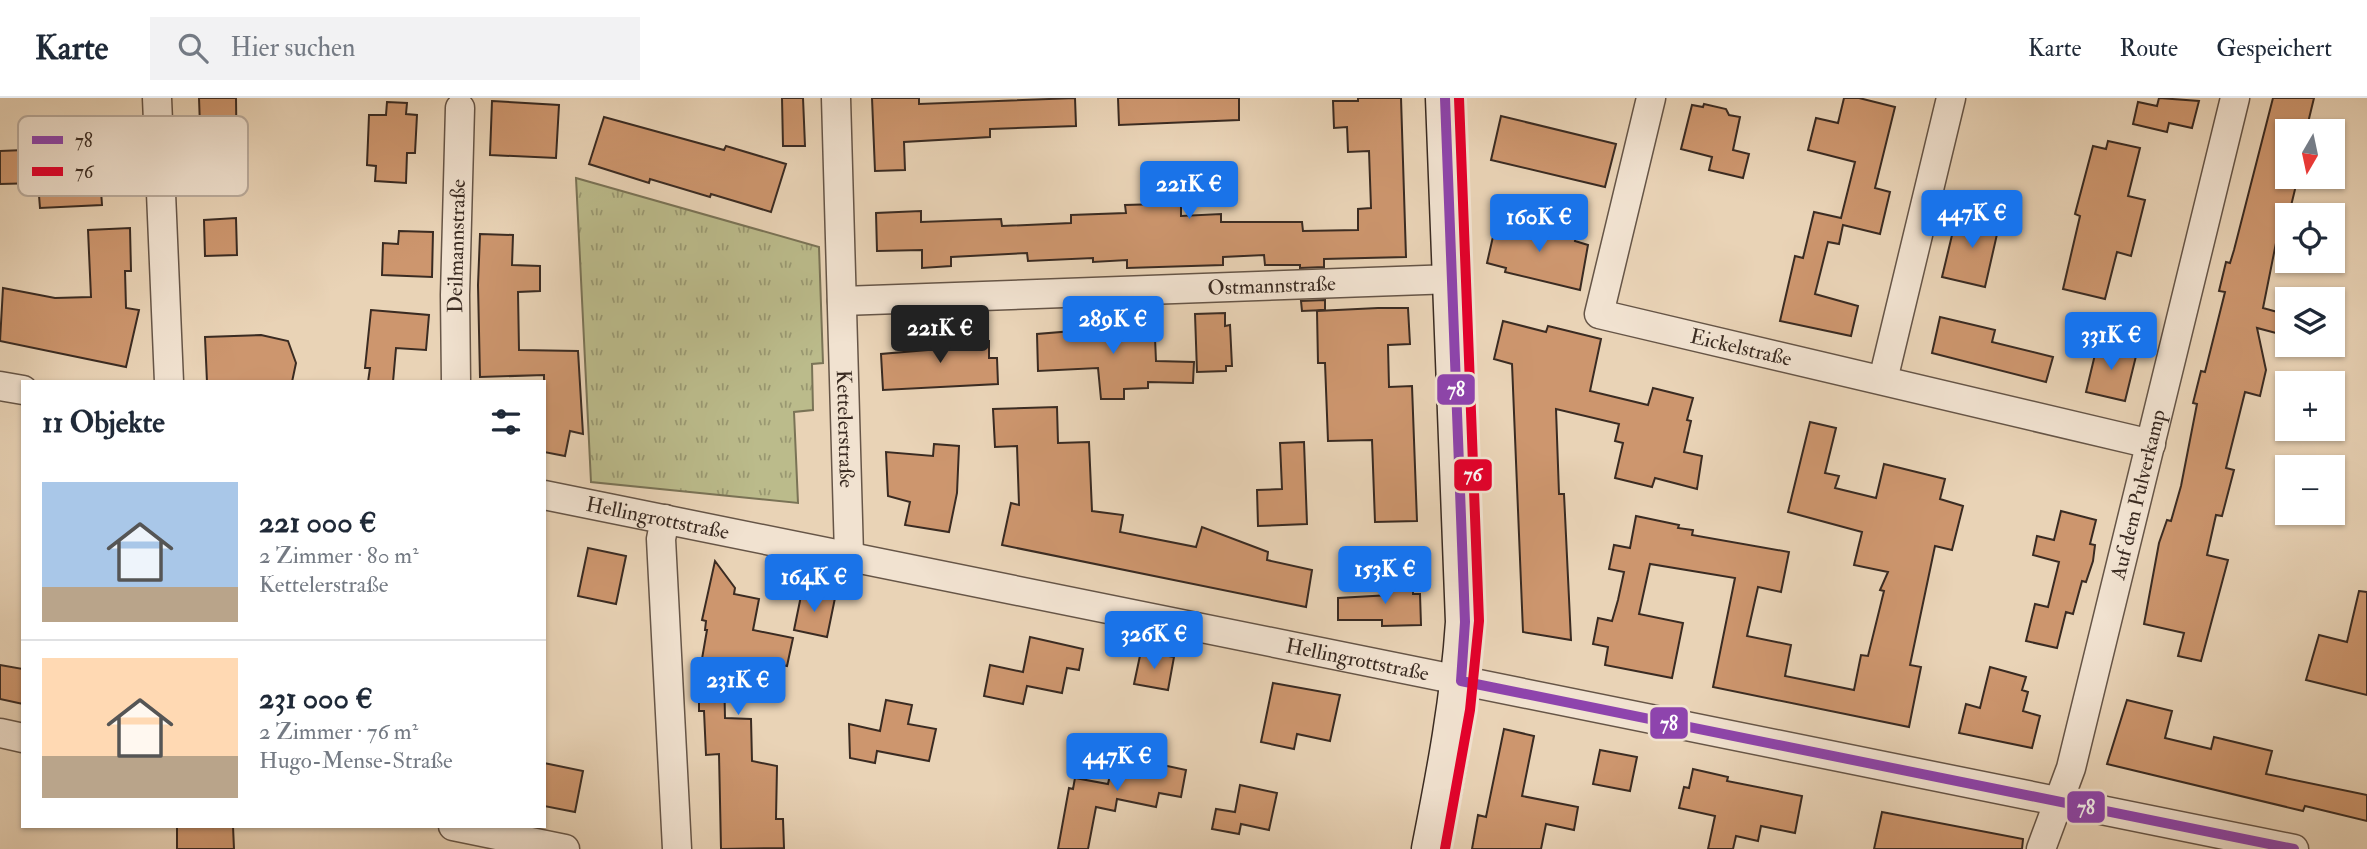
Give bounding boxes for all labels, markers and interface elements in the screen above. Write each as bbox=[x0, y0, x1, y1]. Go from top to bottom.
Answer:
search box bbox=[150, 17, 640, 80]
text: Karte bbox=[35, 28, 108, 69]
icon: search bbox=[174, 29, 212, 67]
text: Hier suchen bbox=[230, 32, 355, 64]
text: Karte bbox=[2028, 33, 2081, 64]
text: Route bbox=[2119, 33, 2178, 64]
text: Gespeichert bbox=[2216, 33, 2332, 64]
legend bbox=[18, 116, 248, 196]
north arrow bbox=[2275, 119, 2345, 189]
map controls bbox=[2275, 119, 2345, 525]
text: 78 bbox=[75, 129, 93, 153]
text: 76 bbox=[75, 160, 95, 184]
pin: 221K € bbox=[1132, 162, 1246, 221]
text: 221K € bbox=[1156, 169, 1222, 198]
street label: Deilmannstraße bbox=[442, 178, 472, 313]
pin: 447K € bbox=[1915, 190, 2029, 250]
pin: 160K € bbox=[1482, 194, 1596, 254]
text: 447K € bbox=[1937, 198, 2007, 227]
text: 160K € bbox=[1506, 202, 1572, 231]
button: locate bbox=[2275, 203, 2345, 273]
street label: Ostmannstraße bbox=[1207, 270, 1337, 302]
button: layers bbox=[2275, 287, 2345, 357]
pin: 289K € bbox=[1056, 296, 1170, 356]
text: 289K € bbox=[1079, 304, 1147, 333]
pin: 221K € bbox=[883, 306, 997, 365]
text: 221K € bbox=[907, 313, 973, 342]
pin: 331K € bbox=[2054, 313, 2168, 372]
text: 331K € bbox=[2081, 320, 2141, 349]
street label: Eickelstraße bbox=[1687, 323, 1795, 373]
street label: Kettelerstraße bbox=[830, 369, 860, 489]
button: + bbox=[2275, 371, 2345, 441]
line badge: 78 bbox=[1436, 373, 1476, 406]
text: 78 bbox=[1447, 378, 1465, 402]
icon: filters bbox=[487, 403, 525, 441]
text: 11 Objekte bbox=[42, 404, 165, 441]
street label: Auf dem Pulverkamp bbox=[2104, 407, 2172, 583]
button: − bbox=[2275, 455, 2345, 525]
line badge: 76 bbox=[1453, 458, 1493, 492]
text: 76 bbox=[1464, 463, 1484, 487]
street label: Hellingrottstraße bbox=[584, 491, 732, 546]
text: 221 000 € bbox=[259, 504, 376, 541]
icon: home bbox=[98, 510, 182, 594]
text: 2 Zimmer · 80 m² bbox=[259, 541, 419, 570]
pin: 153K € bbox=[1328, 546, 1442, 606]
pin: 164K € bbox=[757, 554, 871, 614]
text: 153K € bbox=[1354, 554, 1416, 583]
text: 164K € bbox=[781, 562, 847, 591]
text: Kettelerstraße bbox=[259, 570, 388, 599]
pin: 326K € bbox=[1097, 612, 1211, 671]
text: 326K € bbox=[1121, 619, 1187, 648]
street label: Hellingrottstraße bbox=[1283, 632, 1432, 688]
pin: 231K € bbox=[681, 658, 795, 717]
text: 231K € bbox=[706, 665, 770, 694]
text: 231 000 € bbox=[259, 680, 373, 717]
icon: home bbox=[98, 686, 182, 770]
line badge: 78 bbox=[1649, 706, 1689, 740]
text: 78 bbox=[1660, 712, 1678, 736]
text: 2 Zimmer · 76 m² bbox=[259, 717, 418, 746]
pin: 447K € bbox=[1060, 734, 1174, 793]
text: 447K € bbox=[1082, 741, 1152, 770]
text: Hugo-Mense-Straße bbox=[259, 746, 453, 775]
line badge: 78 bbox=[2066, 790, 2106, 824]
text: 78 bbox=[2077, 796, 2095, 820]

